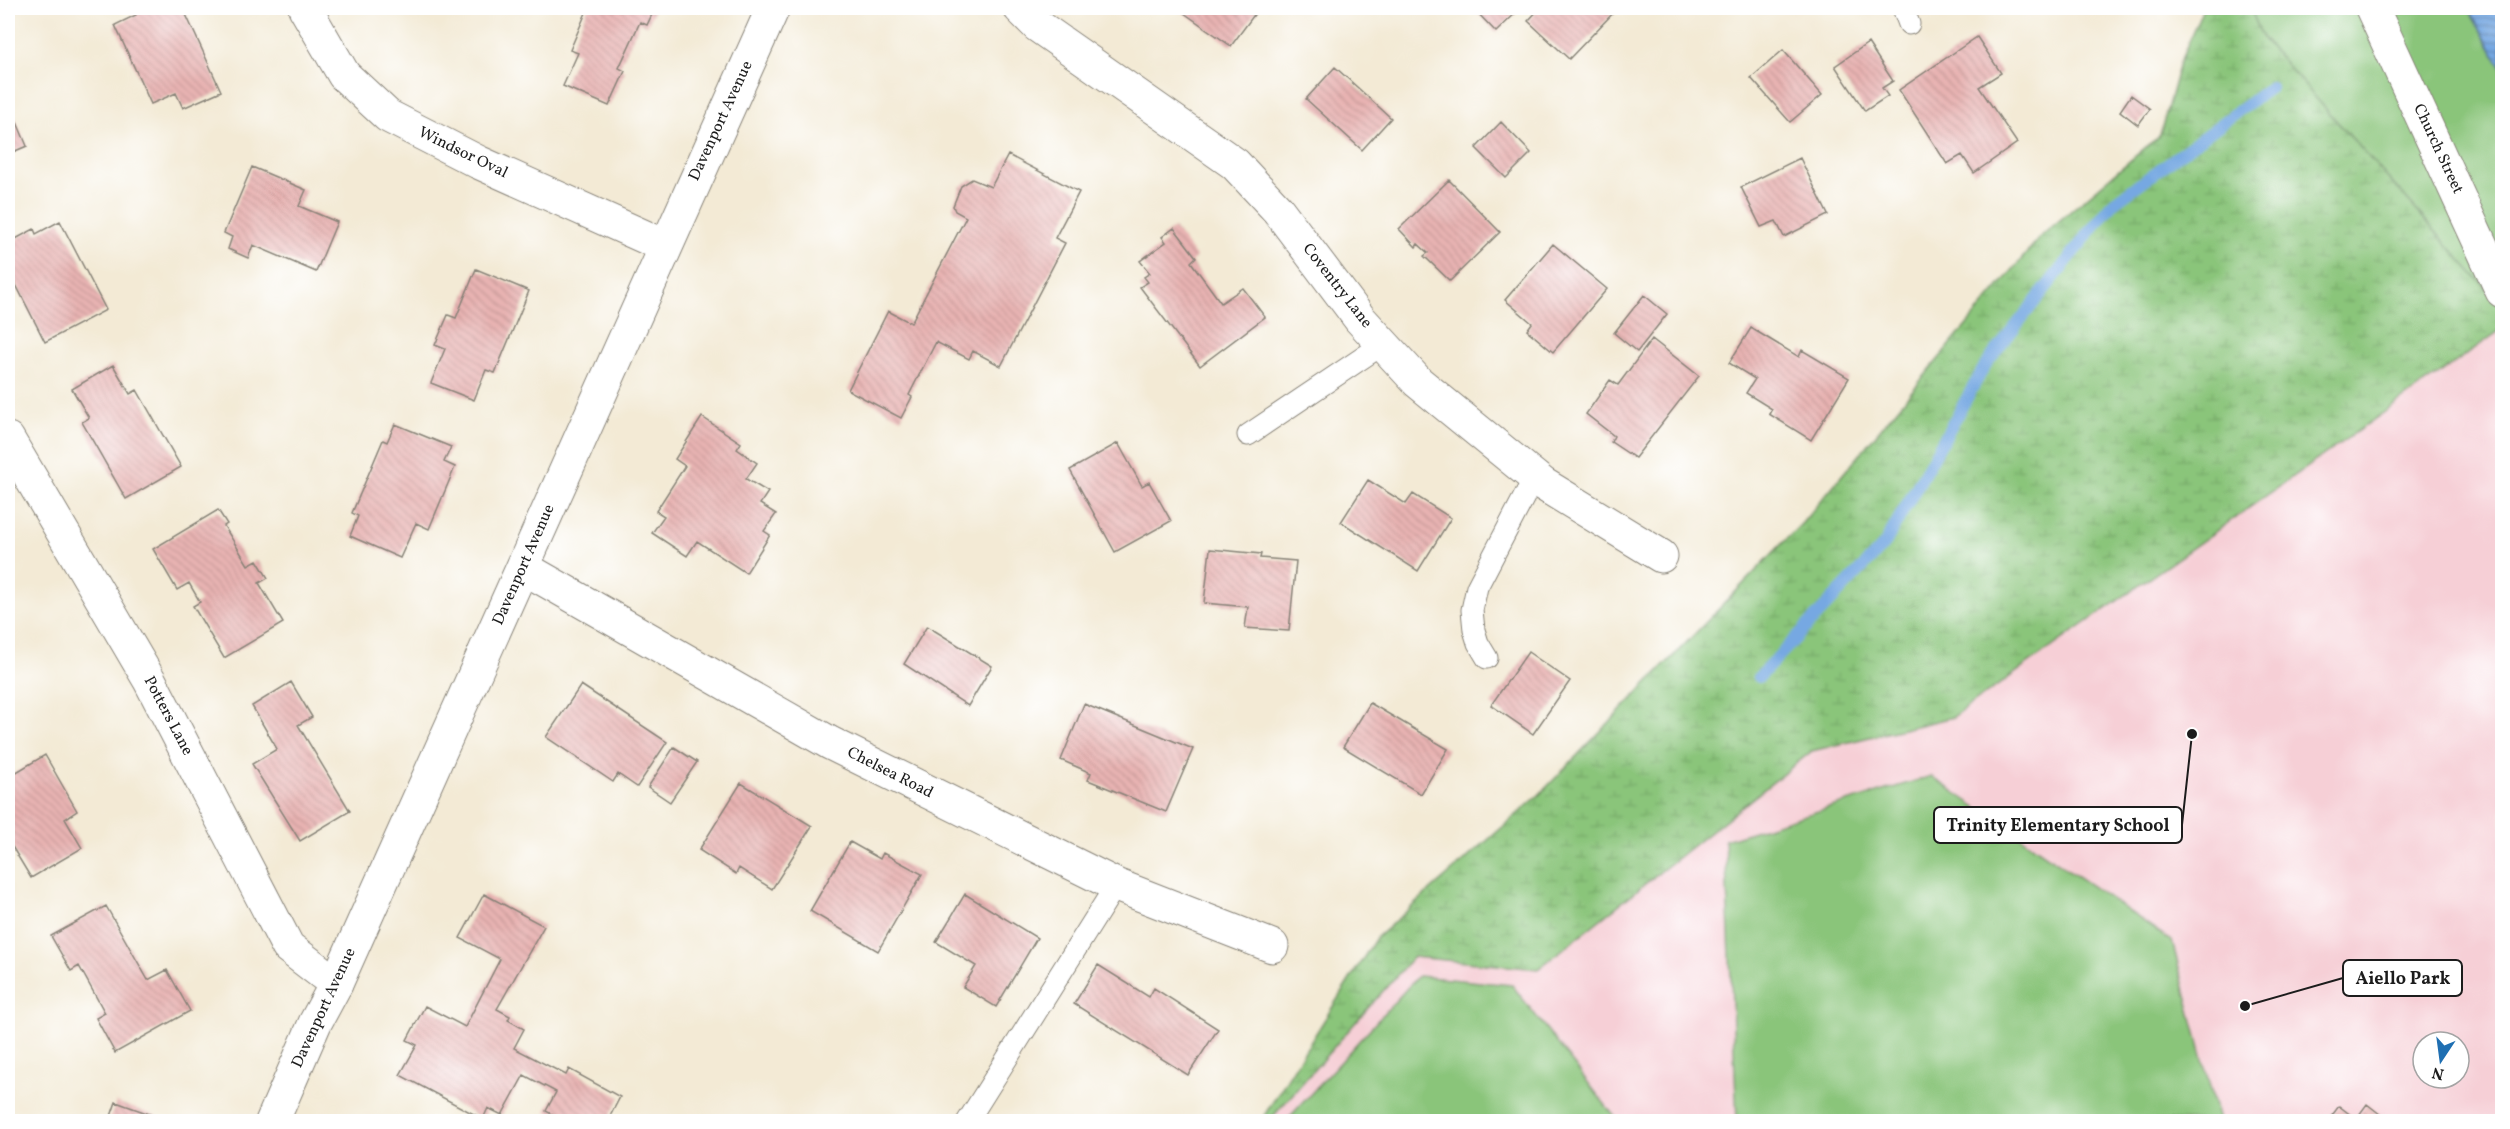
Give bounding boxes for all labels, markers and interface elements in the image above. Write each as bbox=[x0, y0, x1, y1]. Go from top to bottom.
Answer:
street label: Davenport Avenue bbox=[684, 57, 758, 185]
street label: Church Street bbox=[2408, 100, 2469, 198]
street label: Windsor Oval bbox=[415, 122, 512, 184]
street label: Coventry Lane bbox=[1297, 239, 1377, 333]
street label: Davenport Avenue bbox=[487, 501, 561, 629]
street label: Potters Lane bbox=[138, 673, 198, 759]
street label: Chelsea Road bbox=[843, 742, 937, 804]
callout: Trinity Elementary School bbox=[1934, 807, 2182, 843]
text: Trinity Elementary School bbox=[1946, 814, 2170, 839]
street label: Davenport Avenue bbox=[287, 944, 361, 1072]
callout: Aiello Park bbox=[2343, 960, 2462, 996]
text: Aiello Park bbox=[2356, 967, 2451, 992]
north arrow bbox=[2411, 1030, 2471, 1090]
text: N bbox=[2430, 1061, 2446, 1085]

